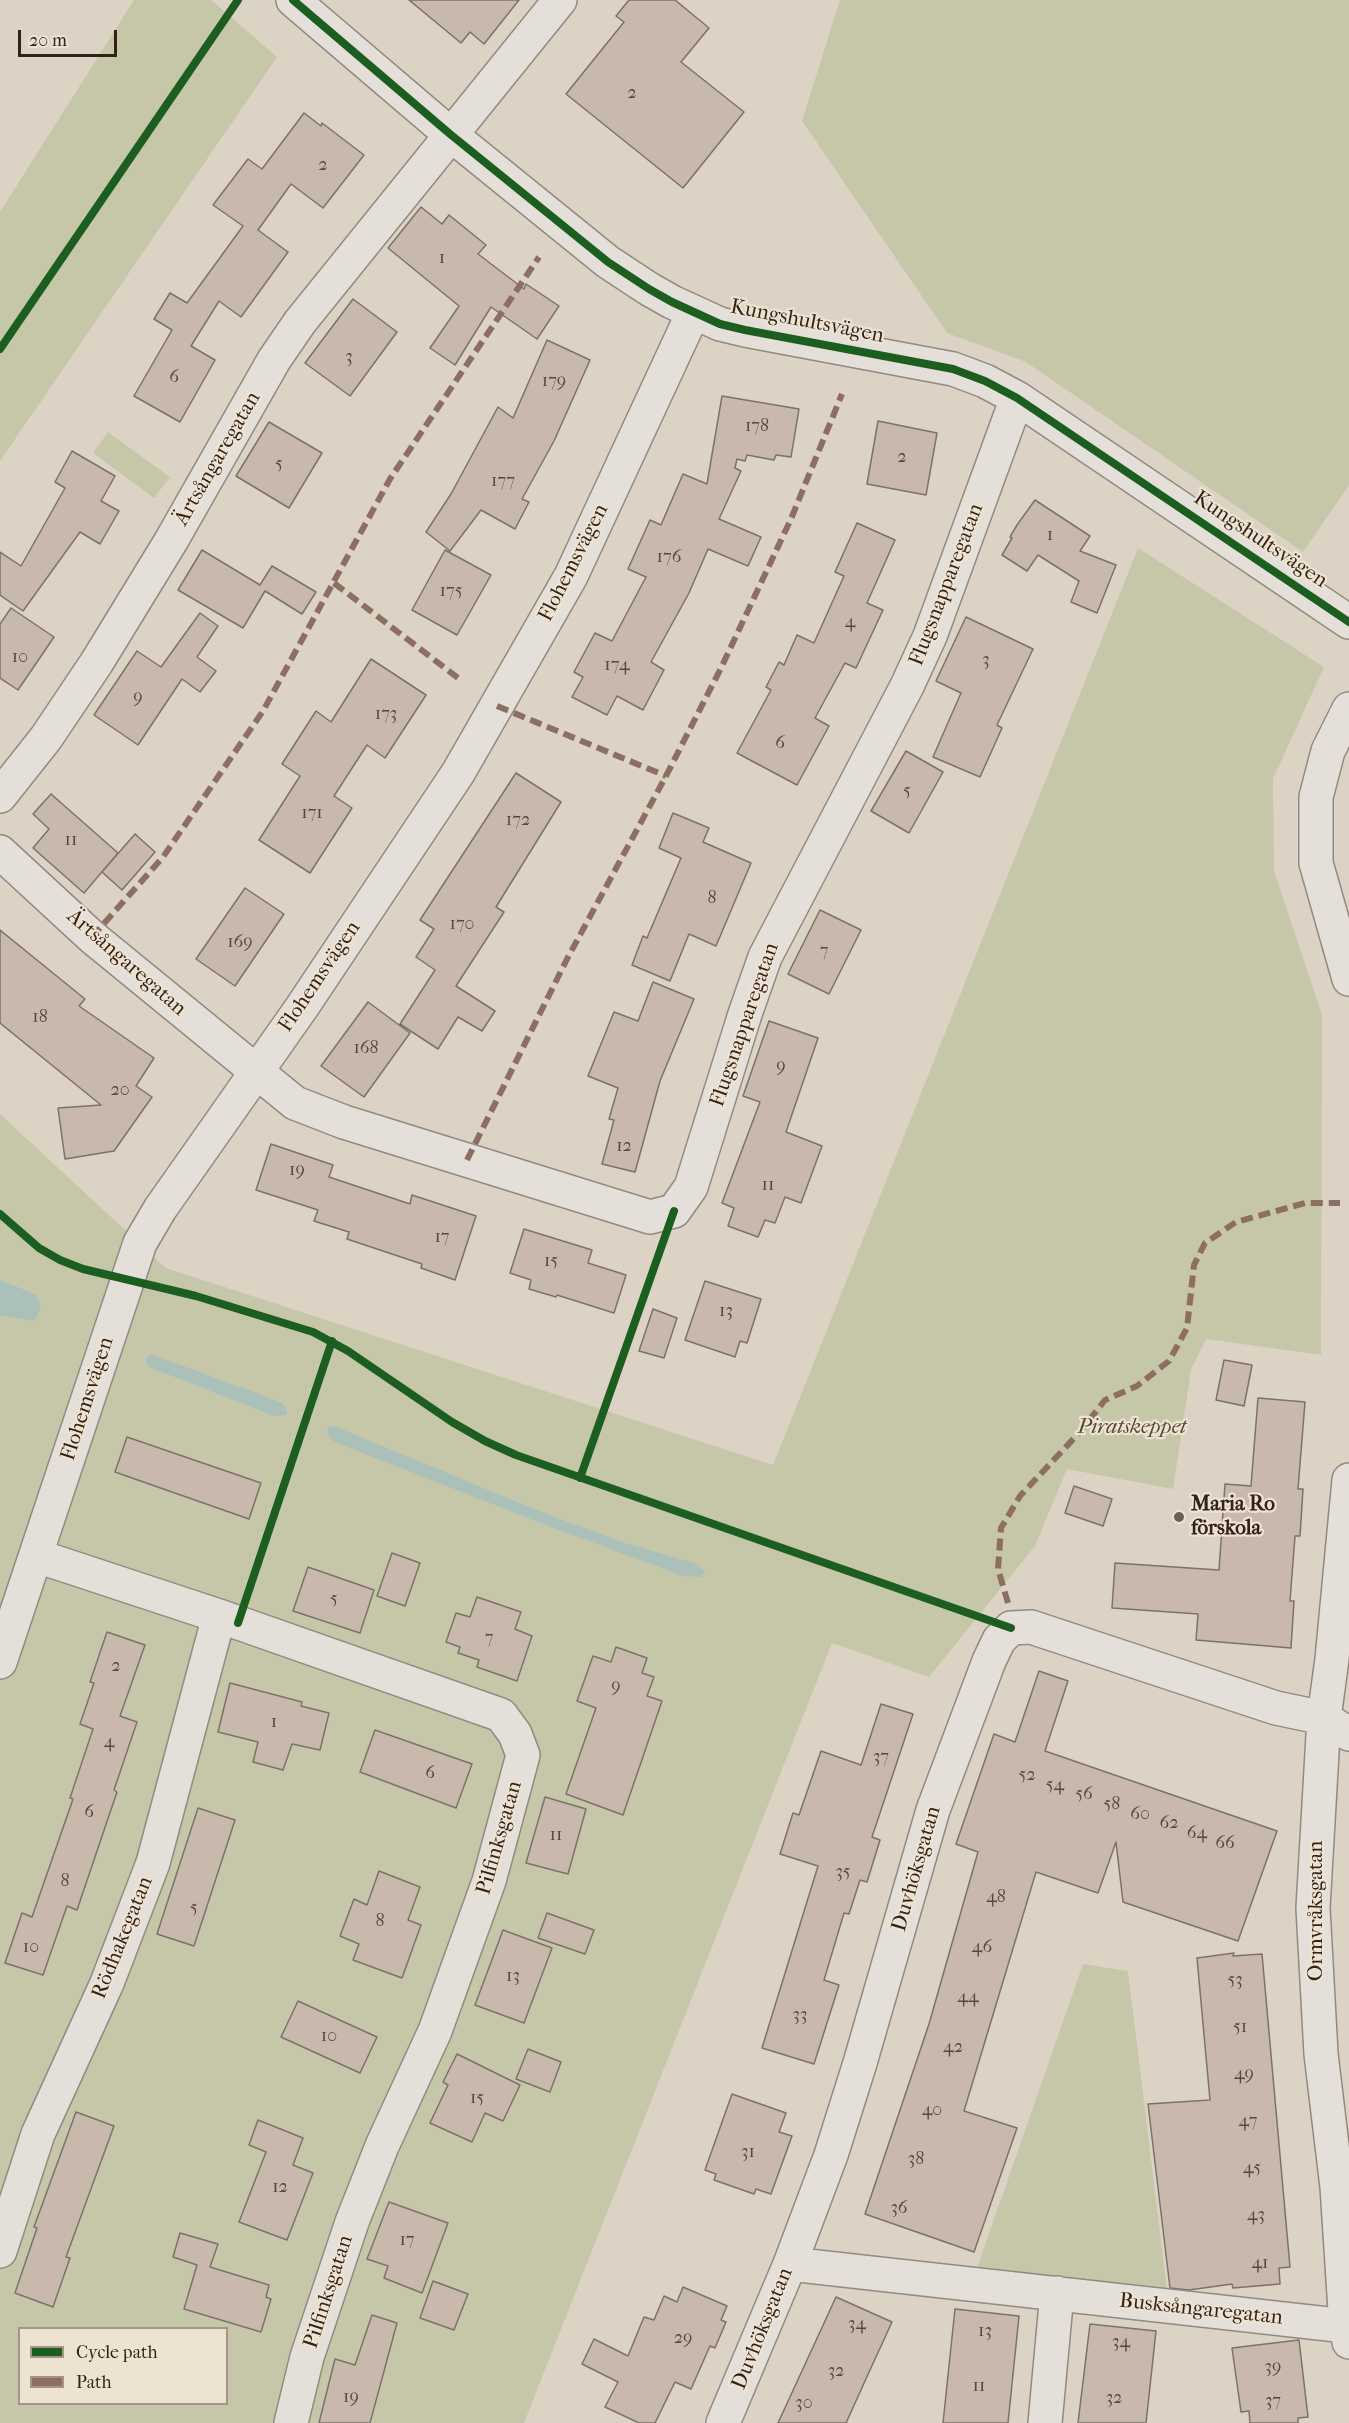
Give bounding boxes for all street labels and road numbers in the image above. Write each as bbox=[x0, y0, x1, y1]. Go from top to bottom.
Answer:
street label: Kungshultsvägen bbox=[728, 295, 886, 349]
street label: Ärtsångaregatan bbox=[170, 388, 266, 530]
street label: Kungshultsvägen bbox=[1188, 486, 1332, 594]
street label: Flohemsvägen bbox=[534, 500, 614, 626]
street label: Flugsnapparegatan bbox=[904, 500, 990, 670]
street label: Ärtsångaregatan bbox=[61, 904, 191, 1022]
street label: Flohemsvägen bbox=[274, 917, 366, 1037]
street label: Flugsnapparegatan bbox=[705, 940, 785, 1110]
street label: Flohemsvägen bbox=[56, 1334, 120, 1464]
street label: Pilfinksgatan bbox=[472, 1778, 528, 1898]
street label: Duvhöksgatan bbox=[887, 1803, 947, 1935]
street label: Ormvråksgatan bbox=[1304, 1841, 1330, 1981]
street label: Rödhakegatan bbox=[87, 1873, 159, 2003]
street label: Pilfinksgatan bbox=[299, 2232, 359, 2352]
street label: Duvhöksgatan bbox=[727, 2264, 799, 2394]
street label: Busksångaregatan bbox=[1118, 2289, 1284, 2331]

